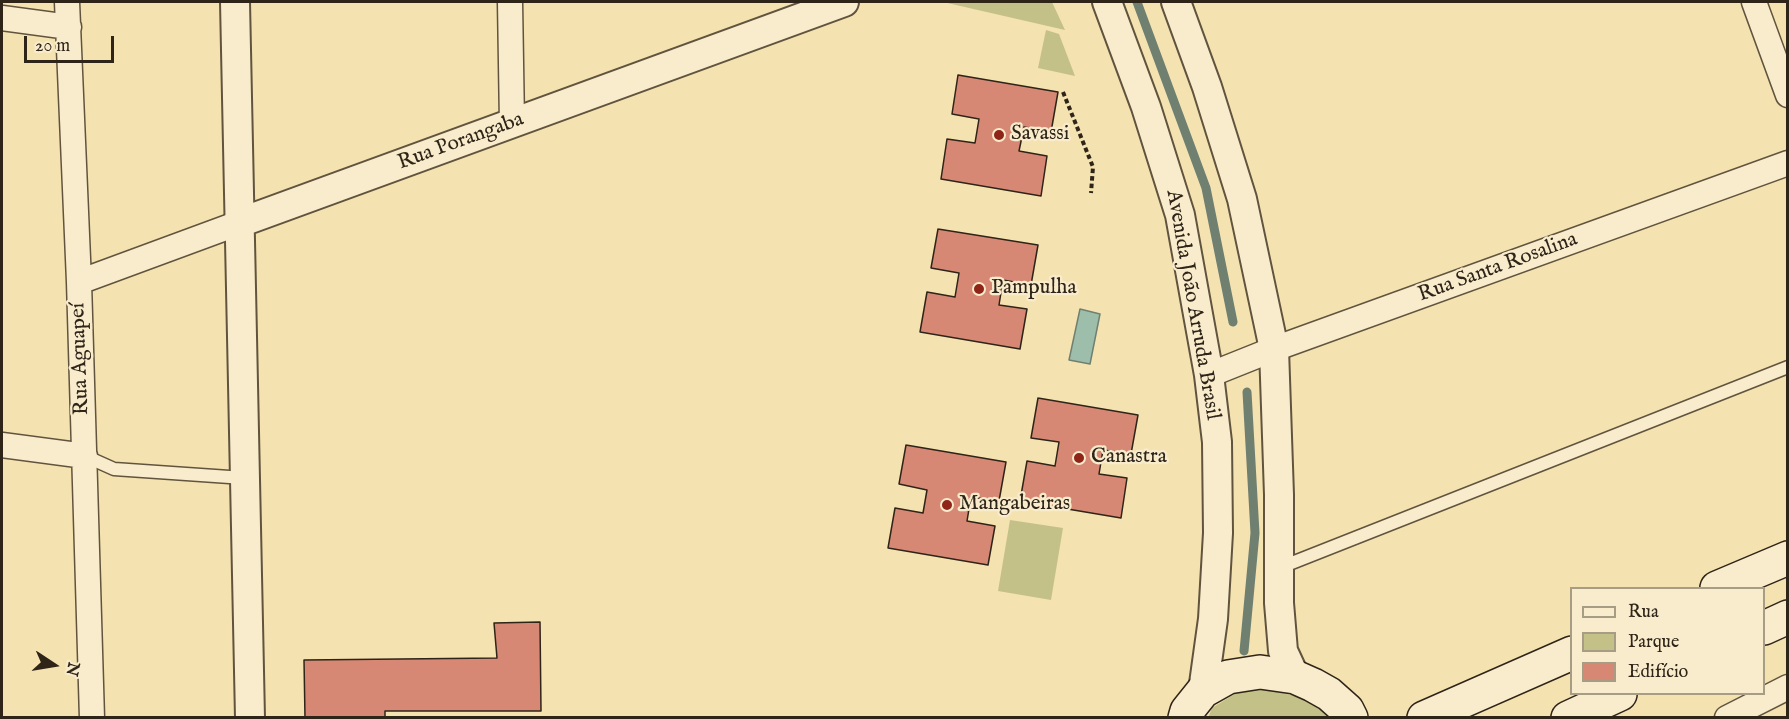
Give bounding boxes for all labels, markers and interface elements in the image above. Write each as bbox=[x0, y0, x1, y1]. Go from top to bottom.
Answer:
scale bar bbox=[27, 24, 117, 62]
text: 20 m bbox=[35, 35, 70, 58]
street label: Rua Porangaba bbox=[395, 108, 527, 176]
place label: Savassi bbox=[1011, 122, 1069, 148]
marker: Savassi bbox=[992, 128, 1006, 142]
street label: Avenida João Arruda Brasil bbox=[1159, 188, 1225, 422]
street label: Rua Santa Rosalina bbox=[1415, 228, 1581, 308]
place label: Pampulha bbox=[991, 276, 1076, 302]
marker: Pampulha bbox=[972, 282, 986, 296]
street label: Rua Aguapeí bbox=[66, 302, 96, 416]
place label: Canastra bbox=[1091, 445, 1167, 471]
marker: Canastra bbox=[1072, 451, 1086, 465]
place label: Mangabeiras bbox=[959, 492, 1070, 518]
marker: Mangabeiras bbox=[940, 498, 954, 512]
legend bbox=[1570, 587, 1765, 695]
text: Rua bbox=[1628, 601, 1659, 624]
text: Parque bbox=[1628, 631, 1679, 654]
north arrow bbox=[24, 635, 84, 695]
text: N bbox=[60, 660, 83, 678]
text: Edifício bbox=[1628, 661, 1688, 684]

